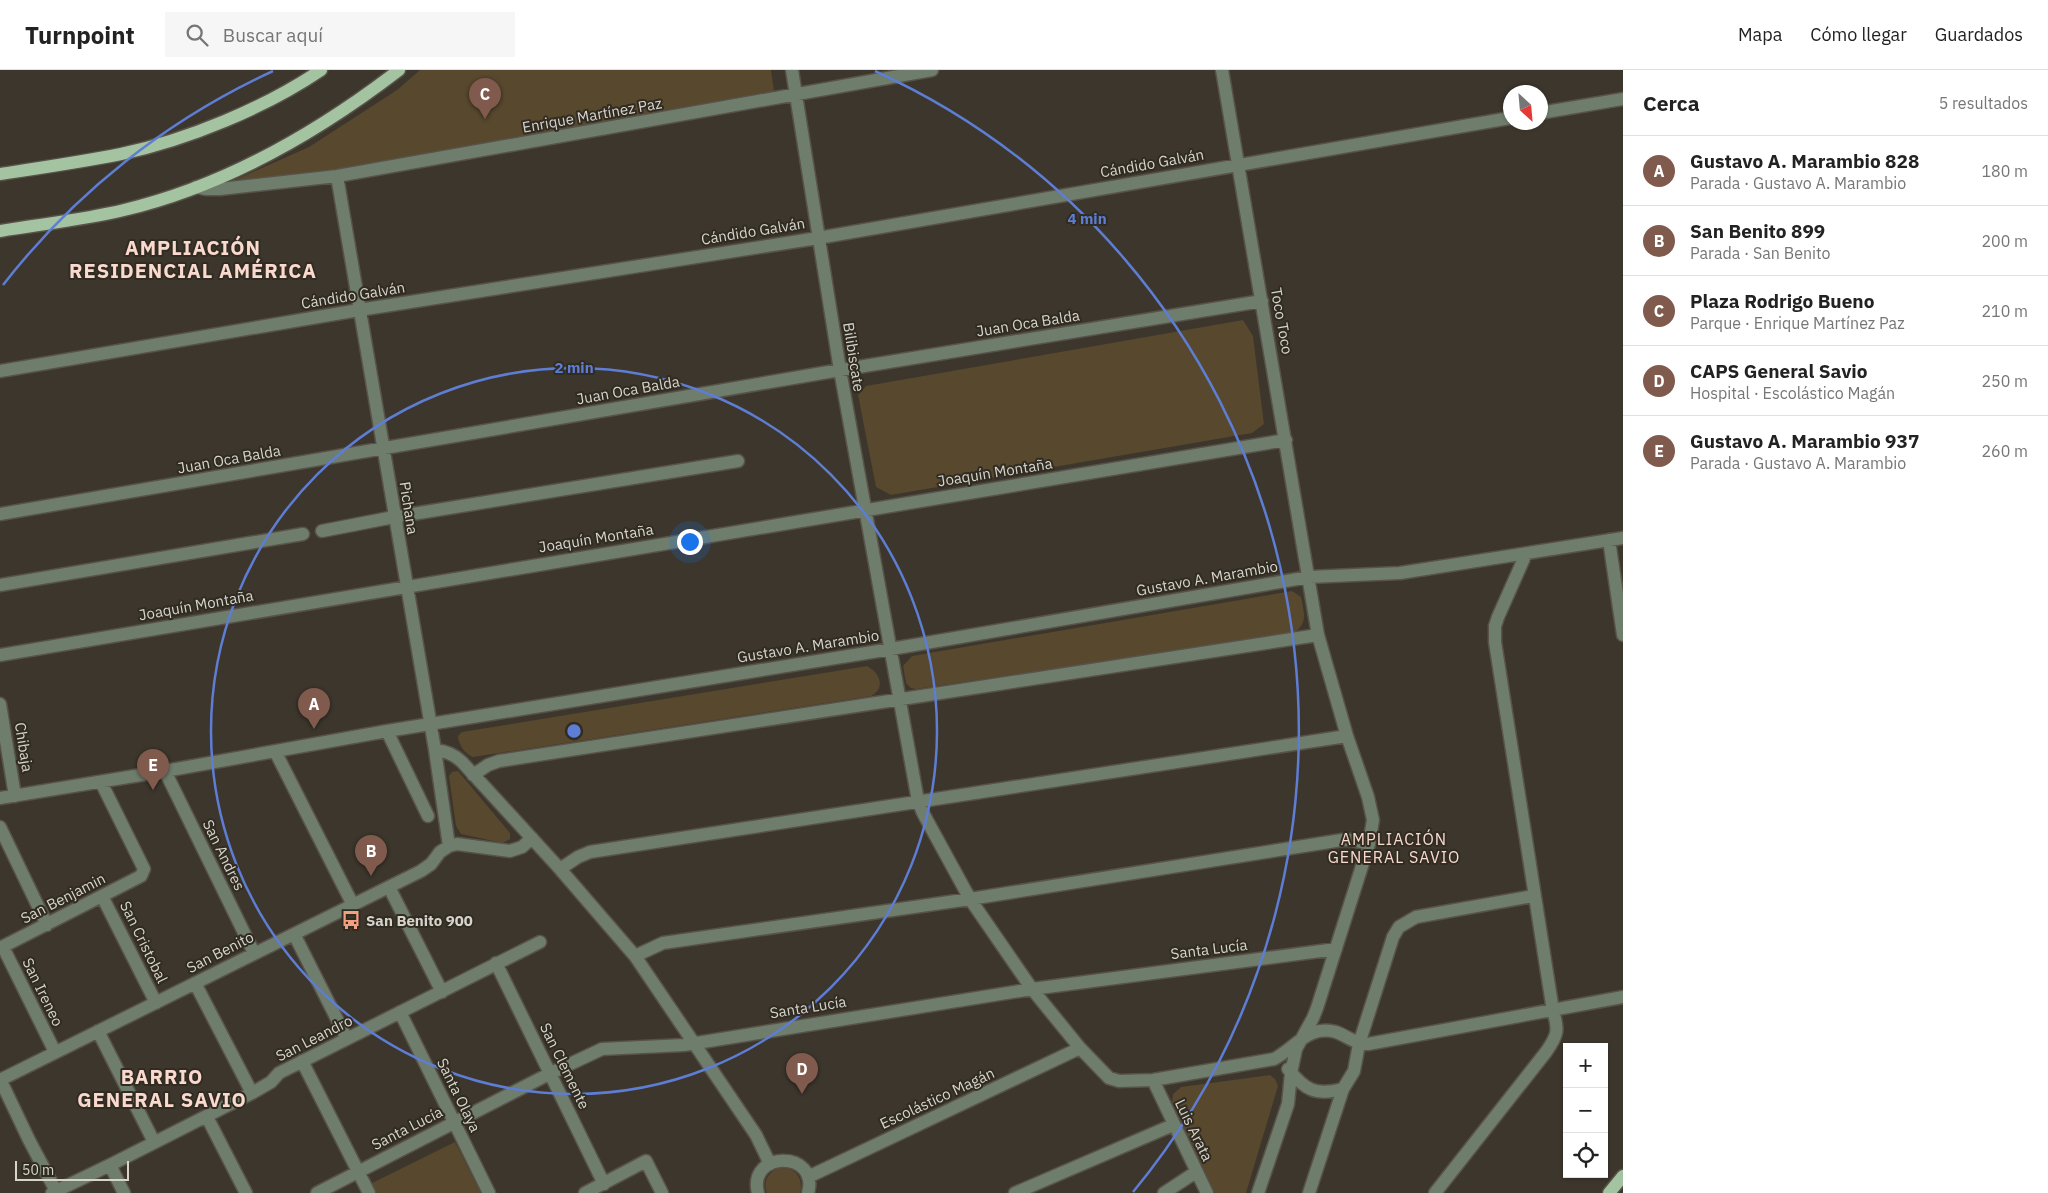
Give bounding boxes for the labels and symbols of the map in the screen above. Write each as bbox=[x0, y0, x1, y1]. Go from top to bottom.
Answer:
pin: C bbox=[469, 78, 501, 119]
north arrow bbox=[1503, 85, 1548, 130]
street label: Enrique Martínez Paz bbox=[521, 93, 663, 137]
street label: Cándido Galván bbox=[1099, 145, 1205, 181]
text: 4 min bbox=[1067, 209, 1107, 228]
street label: Cándido Galván bbox=[700, 213, 806, 249]
district label: AMPLIACIÓN RESIDENCIAL AMÉRICA bbox=[69, 234, 317, 284]
street label: Cándido Galván bbox=[300, 277, 406, 313]
street label: Toco Toco bbox=[1267, 286, 1297, 356]
street label: Juan Oca Balda bbox=[975, 305, 1081, 341]
street label: Bilibiscate bbox=[839, 321, 869, 393]
text: 2 min bbox=[554, 358, 594, 377]
street label: Juan Oca Balda bbox=[575, 372, 681, 408]
street label: Juan Oca Balda bbox=[176, 441, 282, 477]
street label: Joaquín Montaña bbox=[936, 454, 1054, 490]
street label: Pichana bbox=[395, 480, 423, 536]
street label: Joaquín Montaña bbox=[537, 520, 655, 556]
your location bbox=[677, 529, 703, 555]
street label: Gustavo A. Marambio bbox=[1135, 556, 1279, 600]
street label: Joaquín Montaña bbox=[137, 586, 255, 624]
street label: Gustavo A. Marambio bbox=[736, 625, 880, 667]
pin: A bbox=[298, 688, 330, 729]
street label: Chibaja bbox=[11, 721, 37, 773]
centre of rings bbox=[565, 722, 583, 740]
pin: E bbox=[137, 749, 169, 790]
street label: San Andres bbox=[199, 816, 249, 894]
district label: AMPLIACIÓN GENERAL SAVIO bbox=[1328, 828, 1460, 867]
pin: B bbox=[355, 835, 387, 876]
street label: San Benjamin bbox=[17, 869, 109, 927]
street label: San Cristobal bbox=[116, 898, 172, 986]
bus stop icon: San Benito 900 bbox=[340, 909, 362, 931]
place label: San Benito 900 bbox=[366, 911, 473, 930]
street label: San Benito bbox=[183, 927, 257, 977]
street label: Santa Lucía bbox=[1169, 935, 1249, 963]
street label: San Ireneo bbox=[18, 955, 68, 1029]
street label: Santa Lucía bbox=[768, 992, 848, 1022]
street label: San Leandro bbox=[273, 1011, 355, 1065]
street label: San Clemente bbox=[536, 1020, 594, 1112]
pin: D bbox=[786, 1053, 818, 1094]
street label: Santa Olaya bbox=[433, 1055, 485, 1135]
district label: BARRIO GENERAL SAVIO bbox=[77, 1063, 247, 1113]
street label: Escolástico Magán bbox=[877, 1063, 997, 1133]
street label: Luis Arata bbox=[1171, 1096, 1217, 1164]
street label: Santa Lucía bbox=[368, 1102, 446, 1154]
scale bar bbox=[15, 1158, 129, 1181]

